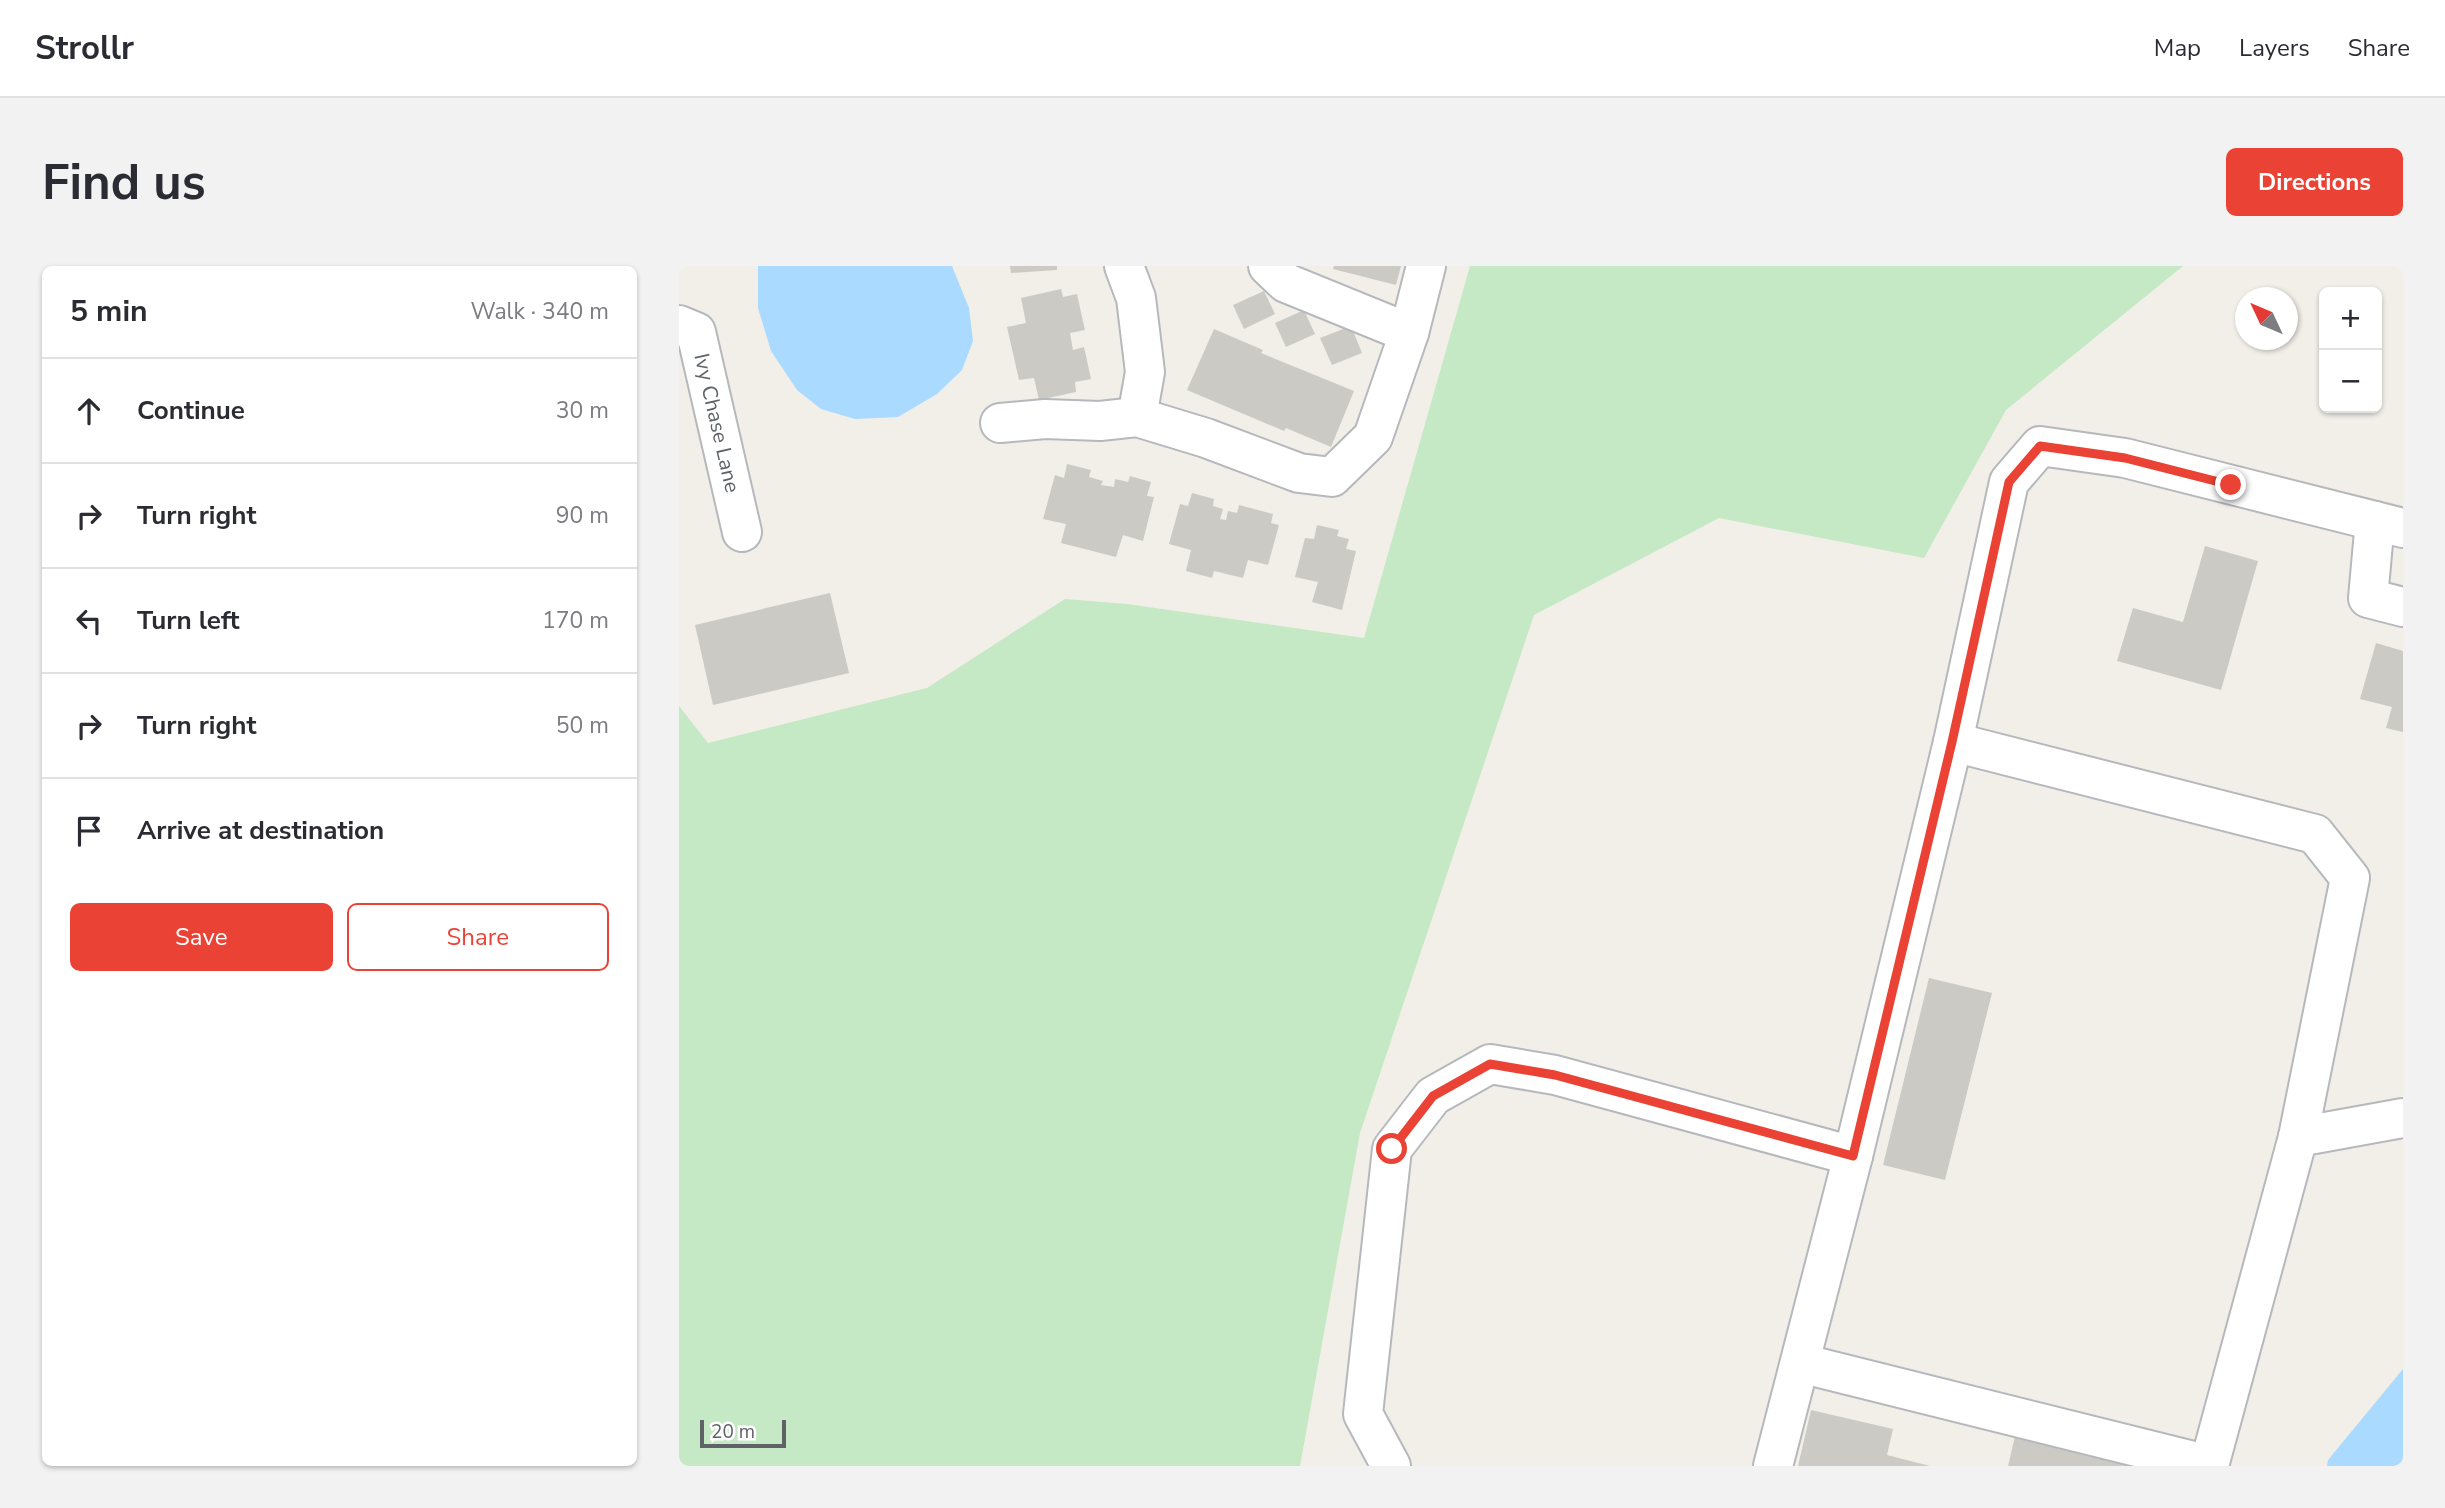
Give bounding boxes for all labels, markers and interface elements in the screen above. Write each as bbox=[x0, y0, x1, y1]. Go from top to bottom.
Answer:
text: Strollr bbox=[35, 26, 134, 71]
text: Map bbox=[2154, 32, 2201, 64]
text: Layers bbox=[2239, 32, 2310, 64]
text: Share bbox=[2348, 32, 2410, 64]
button: Directions bbox=[2226, 148, 2403, 216]
text: Find us bbox=[42, 149, 206, 216]
north arrow bbox=[2235, 287, 2298, 350]
map controls bbox=[2319, 287, 2382, 413]
button: + bbox=[2319, 287, 2382, 350]
text: 5 min bbox=[70, 291, 148, 332]
text: Walk · 340 m bbox=[470, 296, 609, 327]
button: − bbox=[2319, 350, 2382, 413]
street label: Ivy Chase Lane bbox=[687, 351, 747, 495]
icon: ahead bbox=[70, 392, 108, 430]
text: Continue bbox=[137, 393, 245, 428]
text: 30 m bbox=[556, 395, 609, 426]
route end bbox=[2215, 469, 2246, 500]
icon: right bbox=[70, 497, 108, 535]
text: Turn right bbox=[137, 498, 256, 533]
text: 90 m bbox=[556, 500, 609, 531]
icon: left bbox=[70, 602, 108, 640]
text: Turn left bbox=[137, 603, 240, 638]
text: 170 m bbox=[542, 605, 609, 636]
icon: right bbox=[70, 707, 108, 745]
text: Turn right bbox=[137, 708, 256, 743]
text: 50 m bbox=[556, 710, 609, 741]
icon: arrive bbox=[70, 812, 108, 850]
text: Arrive at destination bbox=[137, 813, 384, 848]
button: Save bbox=[70, 903, 333, 971]
button: Share bbox=[347, 903, 609, 971]
route start bbox=[1376, 1133, 1407, 1164]
scale bar bbox=[700, 1417, 786, 1449]
text: 20 m bbox=[711, 1419, 755, 1445]

